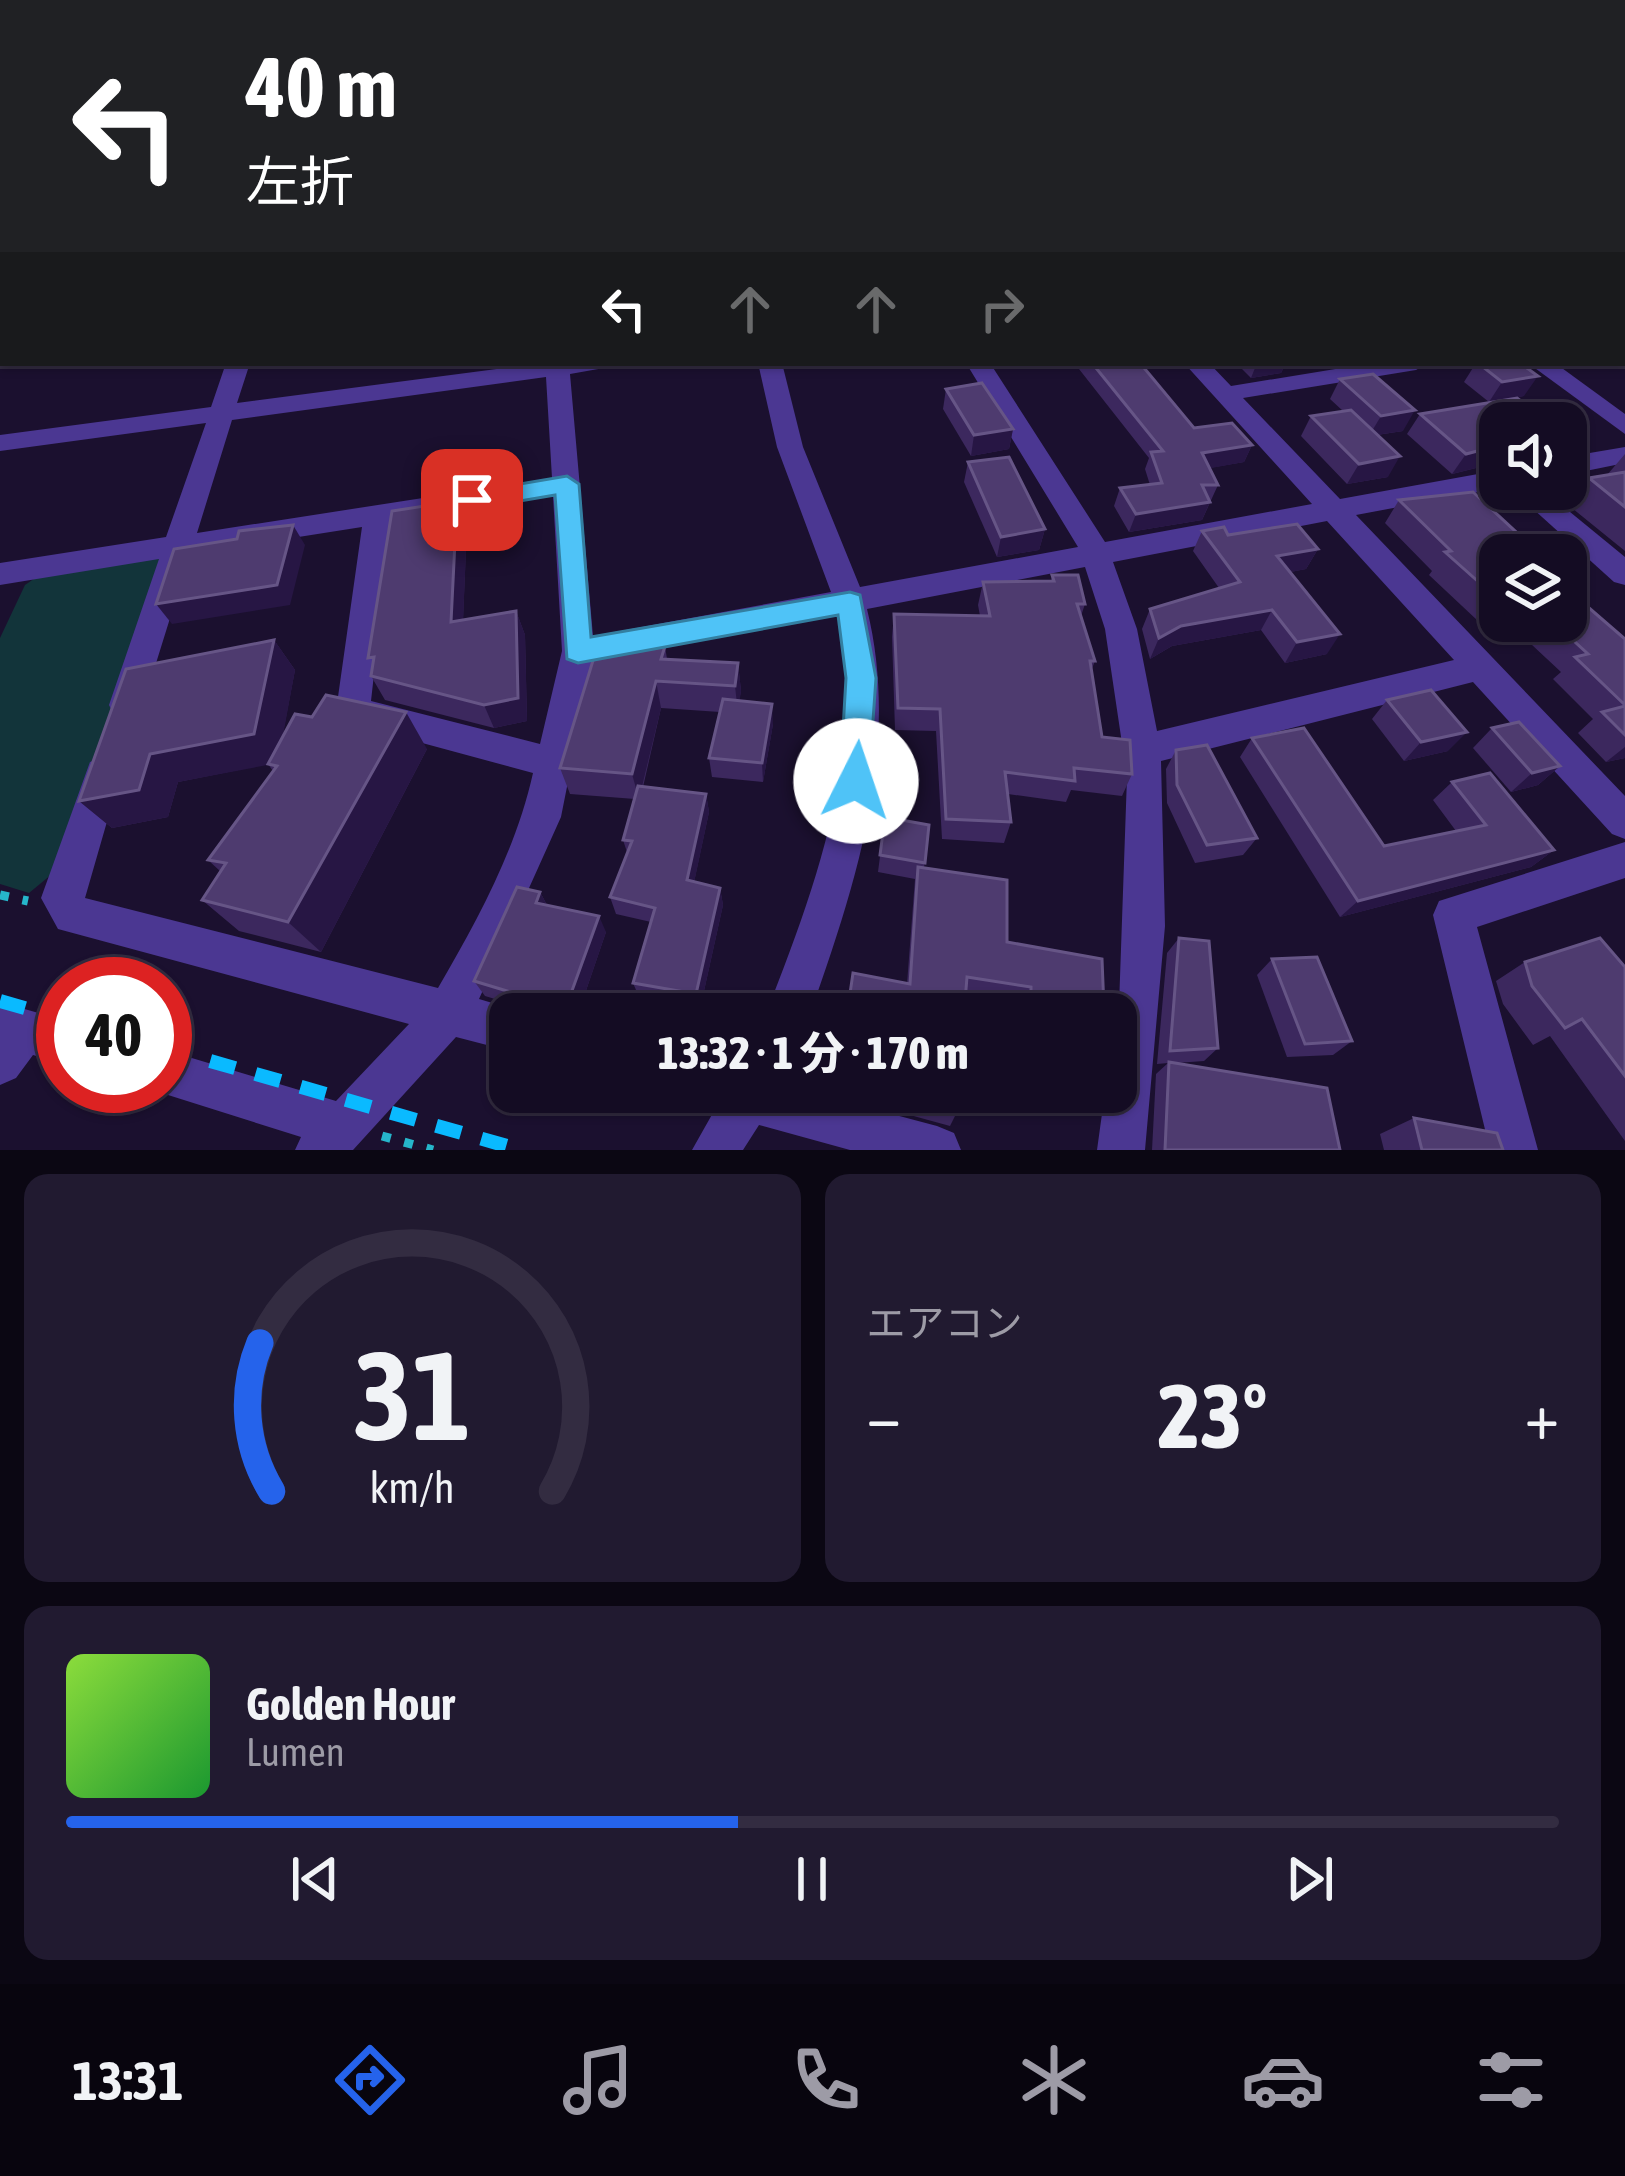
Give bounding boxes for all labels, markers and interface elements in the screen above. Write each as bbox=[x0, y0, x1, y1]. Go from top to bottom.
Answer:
text: 40 m bbox=[246, 39, 397, 135]
icon: left bbox=[48, 48, 204, 204]
text: 左折 bbox=[246, 151, 354, 212]
icon: left bbox=[591, 276, 657, 342]
icon: ahead bbox=[717, 276, 783, 342]
icon: ahead bbox=[843, 276, 909, 342]
icon: right bbox=[969, 276, 1035, 342]
map controls bbox=[1479, 402, 1587, 642]
button: sound bbox=[1479, 402, 1587, 510]
pin bbox=[421, 449, 523, 551]
icon: arrive bbox=[439, 467, 505, 533]
button: layers bbox=[1479, 534, 1587, 642]
position arrow bbox=[793, 718, 919, 844]
speed limit sign: 40 bbox=[36, 957, 192, 1113]
text: 13:32 · 1 分 · 170 m bbox=[658, 1027, 968, 1079]
text: エアコン bbox=[867, 1301, 1023, 1345]
text: 31 bbox=[354, 1323, 471, 1466]
text: 23° bbox=[1158, 1364, 1267, 1467]
text: − bbox=[867, 1377, 901, 1453]
text: + bbox=[1525, 1377, 1559, 1453]
text: km/h bbox=[370, 1463, 455, 1512]
text: Golden Hour bbox=[246, 1678, 455, 1730]
text: Lumen bbox=[246, 1730, 345, 1774]
icon: previous bbox=[282, 1846, 348, 1912]
icon: pause bbox=[779, 1846, 845, 1912]
icon: next bbox=[1277, 1846, 1343, 1912]
icon: directions bbox=[328, 2038, 412, 2122]
icon: music bbox=[556, 2038, 640, 2122]
icon: phone bbox=[784, 2038, 868, 2122]
icon: climate bbox=[1012, 2038, 1096, 2122]
icon: car bbox=[1241, 2038, 1325, 2122]
icon: filters bbox=[1469, 2038, 1553, 2122]
text: 13:31 bbox=[72, 2050, 183, 2111]

